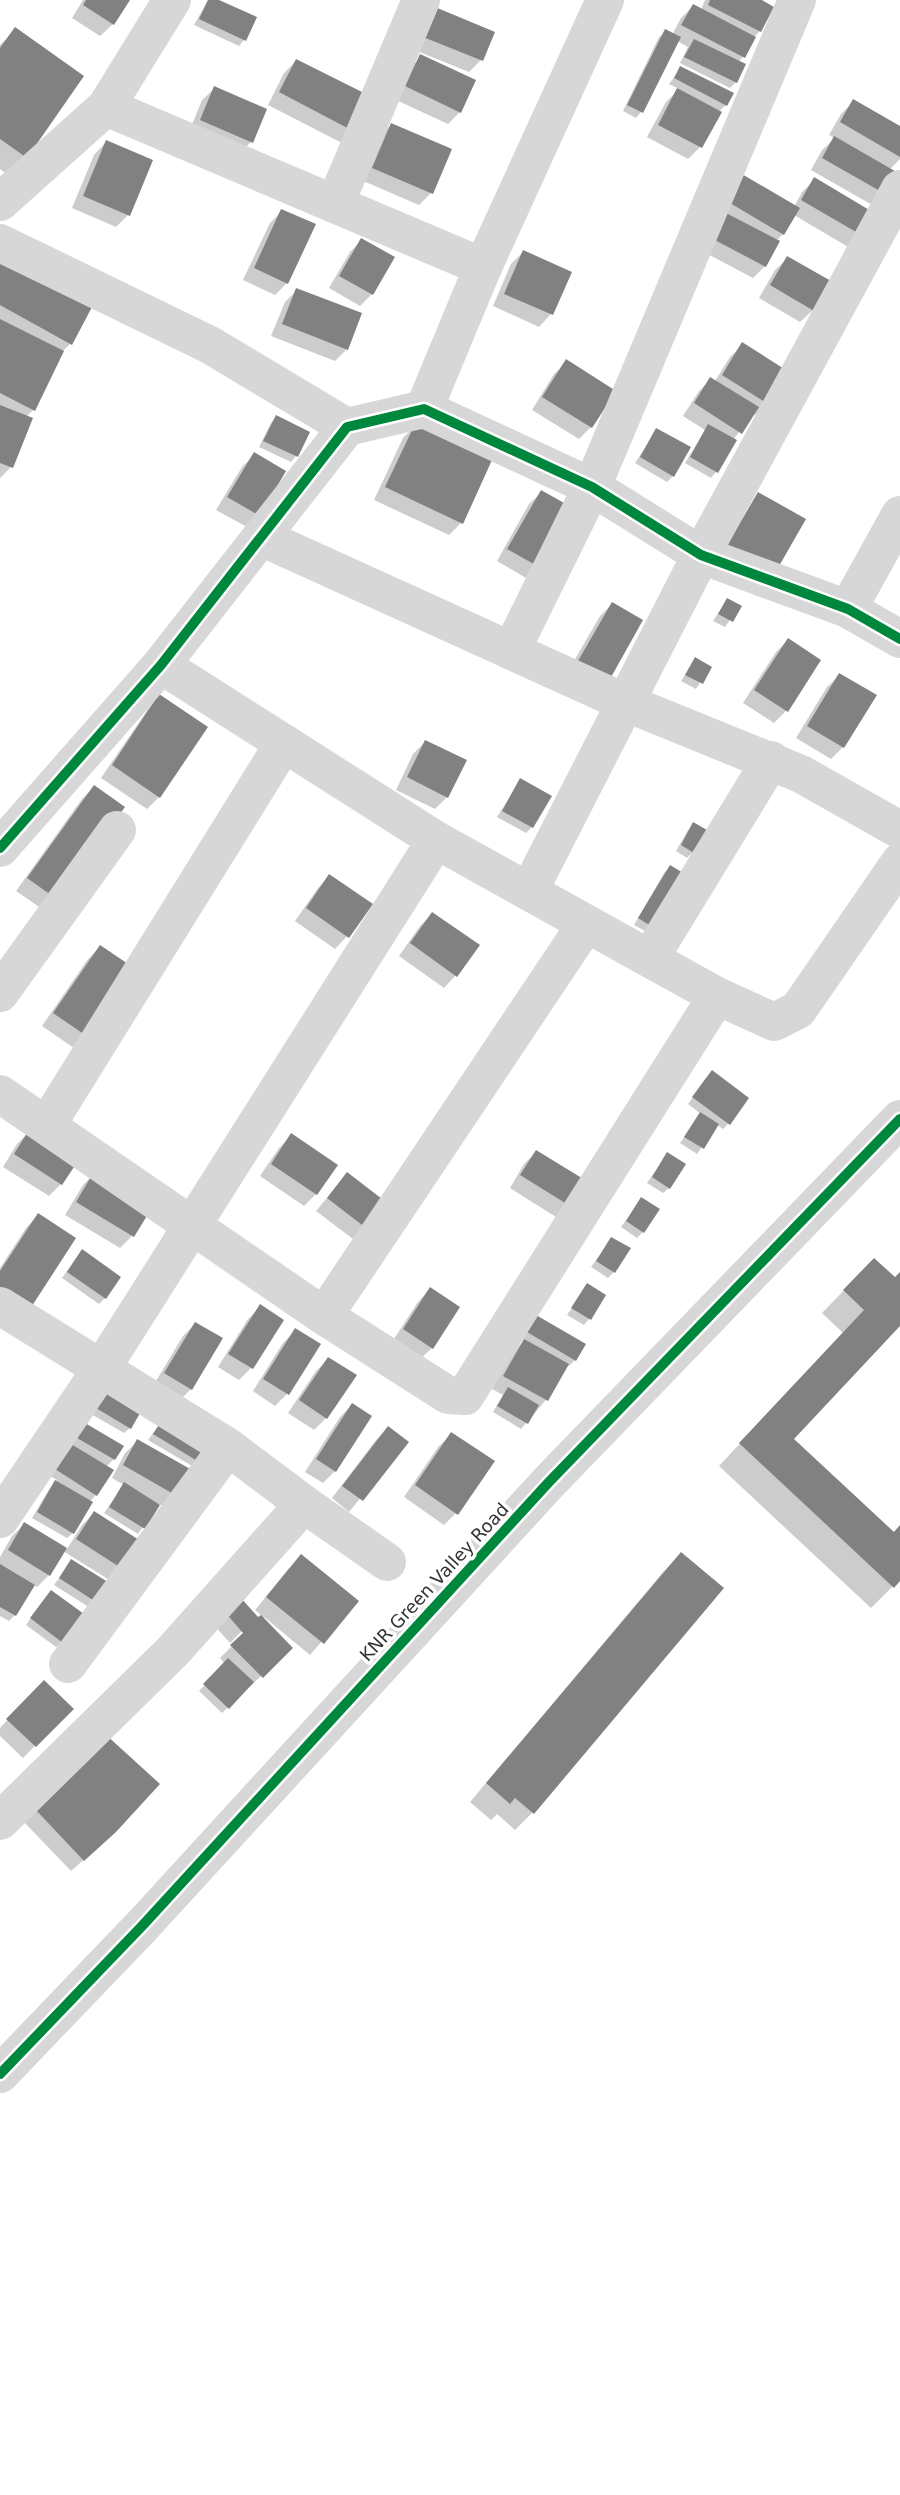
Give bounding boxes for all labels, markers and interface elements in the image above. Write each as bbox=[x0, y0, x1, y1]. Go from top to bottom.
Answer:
street label: KNR Green Valley Road bbox=[355, 1499, 513, 1665]

